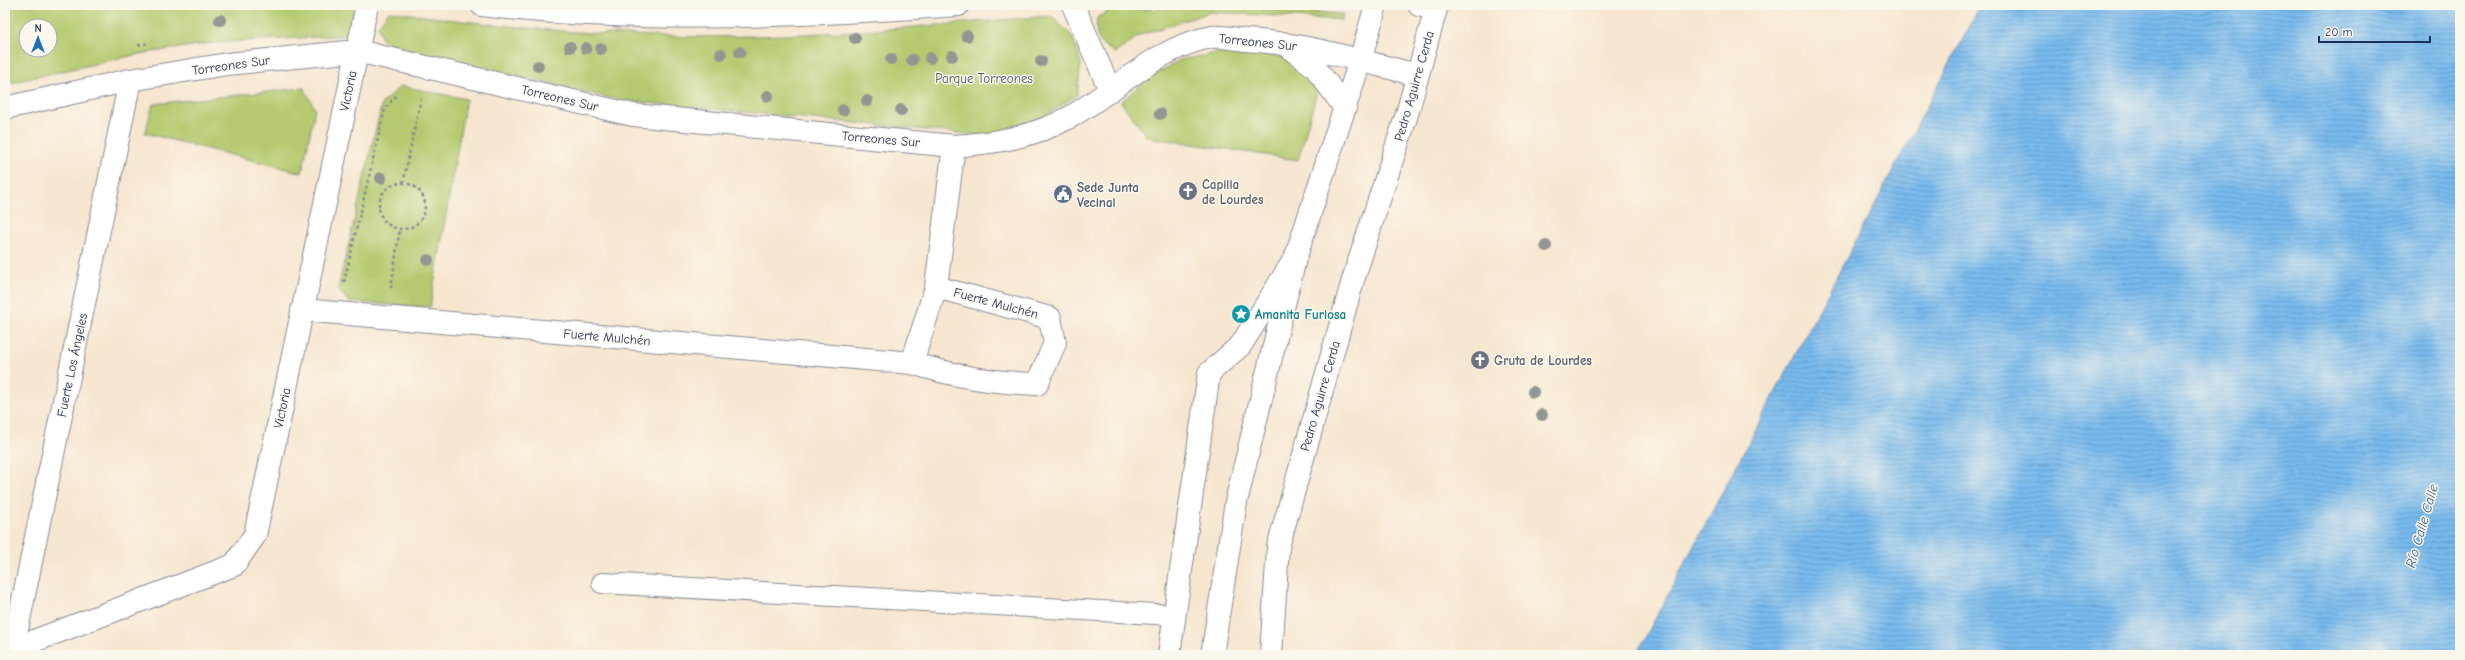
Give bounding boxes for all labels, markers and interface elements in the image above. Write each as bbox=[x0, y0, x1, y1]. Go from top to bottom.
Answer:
north arrow bbox=[18, 18, 58, 58]
scale bar bbox=[2319, 18, 2430, 44]
text: N bbox=[34, 22, 42, 35]
text: 20 m bbox=[2325, 25, 2353, 39]
street label: Pedro Aguirre Cerda bbox=[1391, 29, 1437, 143]
street label: Torreones Sur bbox=[1218, 30, 1299, 54]
street label: Torreones Sur bbox=[191, 52, 272, 78]
street label: Victoria bbox=[336, 69, 360, 113]
park label: Parque Torreones bbox=[935, 71, 1033, 86]
street label: Torreones Sur bbox=[520, 82, 601, 114]
street label: Torreones Sur bbox=[841, 128, 922, 150]
place label: Capilla de Lourdes bbox=[1202, 177, 1264, 207]
place label: Sede Junta Vecinal bbox=[1077, 180, 1139, 210]
church icon: Capilla de Lourdes bbox=[1177, 180, 1199, 202]
public building icon: Sede Junta Vecinal bbox=[1052, 183, 1074, 205]
street label: Fuerte Mulchén bbox=[952, 284, 1040, 322]
place icon: Amanita Furiosa bbox=[1230, 303, 1252, 325]
place label: Amanita Furiosa bbox=[1255, 307, 1346, 322]
street label: Fuerte Los Ángeles bbox=[53, 312, 90, 418]
street label: Fuerte Mulchén bbox=[563, 326, 651, 348]
street label: Pedro Aguirre Cerda bbox=[1297, 339, 1343, 453]
church icon: Gruta de Lourdes bbox=[1469, 349, 1491, 371]
place label: Gruta de Lourdes bbox=[1494, 353, 1592, 368]
street label: Victoria bbox=[270, 386, 294, 430]
water label: Río Calle Calle bbox=[2402, 482, 2442, 570]

